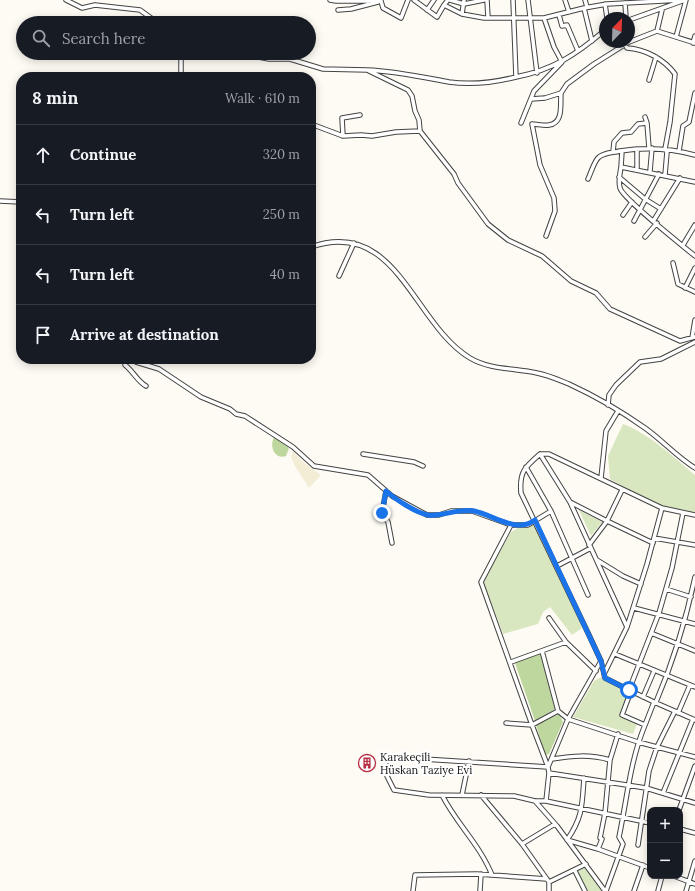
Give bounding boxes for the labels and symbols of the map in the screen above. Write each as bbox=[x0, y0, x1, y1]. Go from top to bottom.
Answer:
north arrow bbox=[599, 12, 635, 48]
route end bbox=[373, 504, 391, 522]
route start bbox=[620, 681, 638, 699]
place label: Karakeçili Hüskan Taziye Evi bbox=[380, 750, 472, 777]
building icon: Karakeçili Hüskan Taziye Evi bbox=[357, 753, 377, 773]

